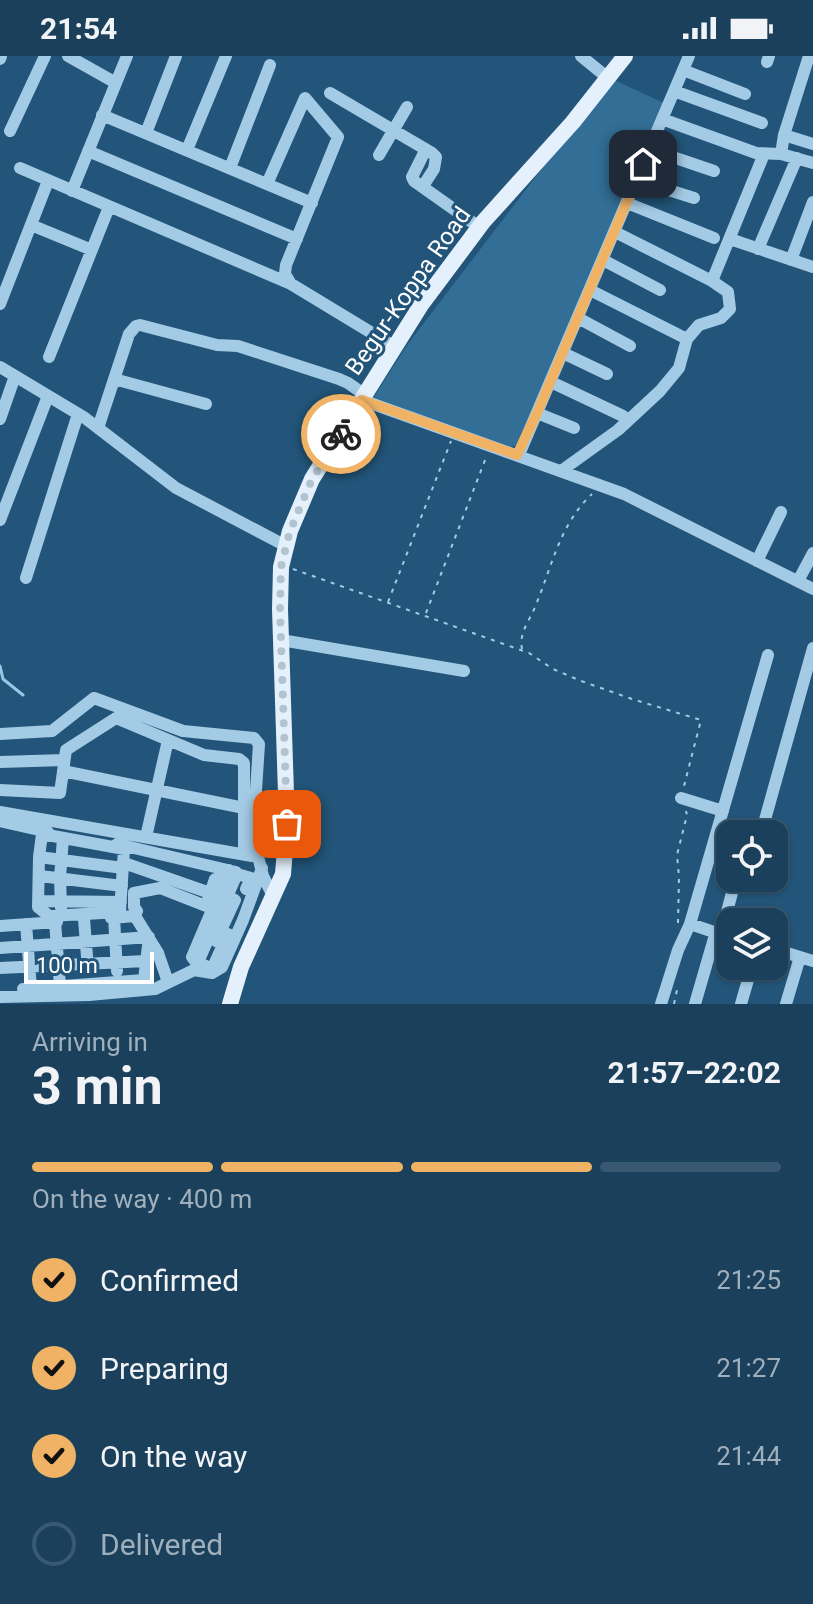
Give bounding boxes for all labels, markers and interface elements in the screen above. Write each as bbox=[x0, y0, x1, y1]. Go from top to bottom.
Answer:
text: 21:54 bbox=[40, 11, 117, 46]
pin bbox=[609, 130, 677, 198]
icon: home bbox=[621, 142, 665, 186]
street label: Begur-Koppa Road bbox=[340, 202, 476, 380]
courier bbox=[301, 394, 381, 474]
icon: bike bbox=[319, 412, 363, 456]
pin bbox=[253, 790, 321, 858]
icon: bag bbox=[265, 802, 309, 846]
map controls bbox=[716, 820, 788, 980]
button: locate bbox=[716, 820, 788, 892]
button: layers bbox=[716, 908, 788, 980]
scale bar bbox=[24, 948, 154, 984]
text: 100 m bbox=[36, 953, 98, 978]
text: Arriving in bbox=[32, 1027, 148, 1057]
text: 21:57–22:02 bbox=[607, 1055, 781, 1090]
text: 3 min bbox=[32, 1056, 163, 1117]
text: On the way · 400 m bbox=[32, 1184, 252, 1214]
icon: check bbox=[32, 1258, 76, 1302]
text: Confirmed bbox=[100, 1263, 239, 1298]
text: 21:25 bbox=[716, 1265, 781, 1295]
icon: check bbox=[32, 1346, 76, 1390]
text: Preparing bbox=[100, 1351, 229, 1386]
text: 21:27 bbox=[716, 1353, 781, 1383]
icon: check bbox=[32, 1434, 76, 1478]
text: On the way bbox=[100, 1439, 247, 1474]
text: 21:44 bbox=[716, 1441, 781, 1471]
text: Delivered bbox=[100, 1527, 223, 1562]

